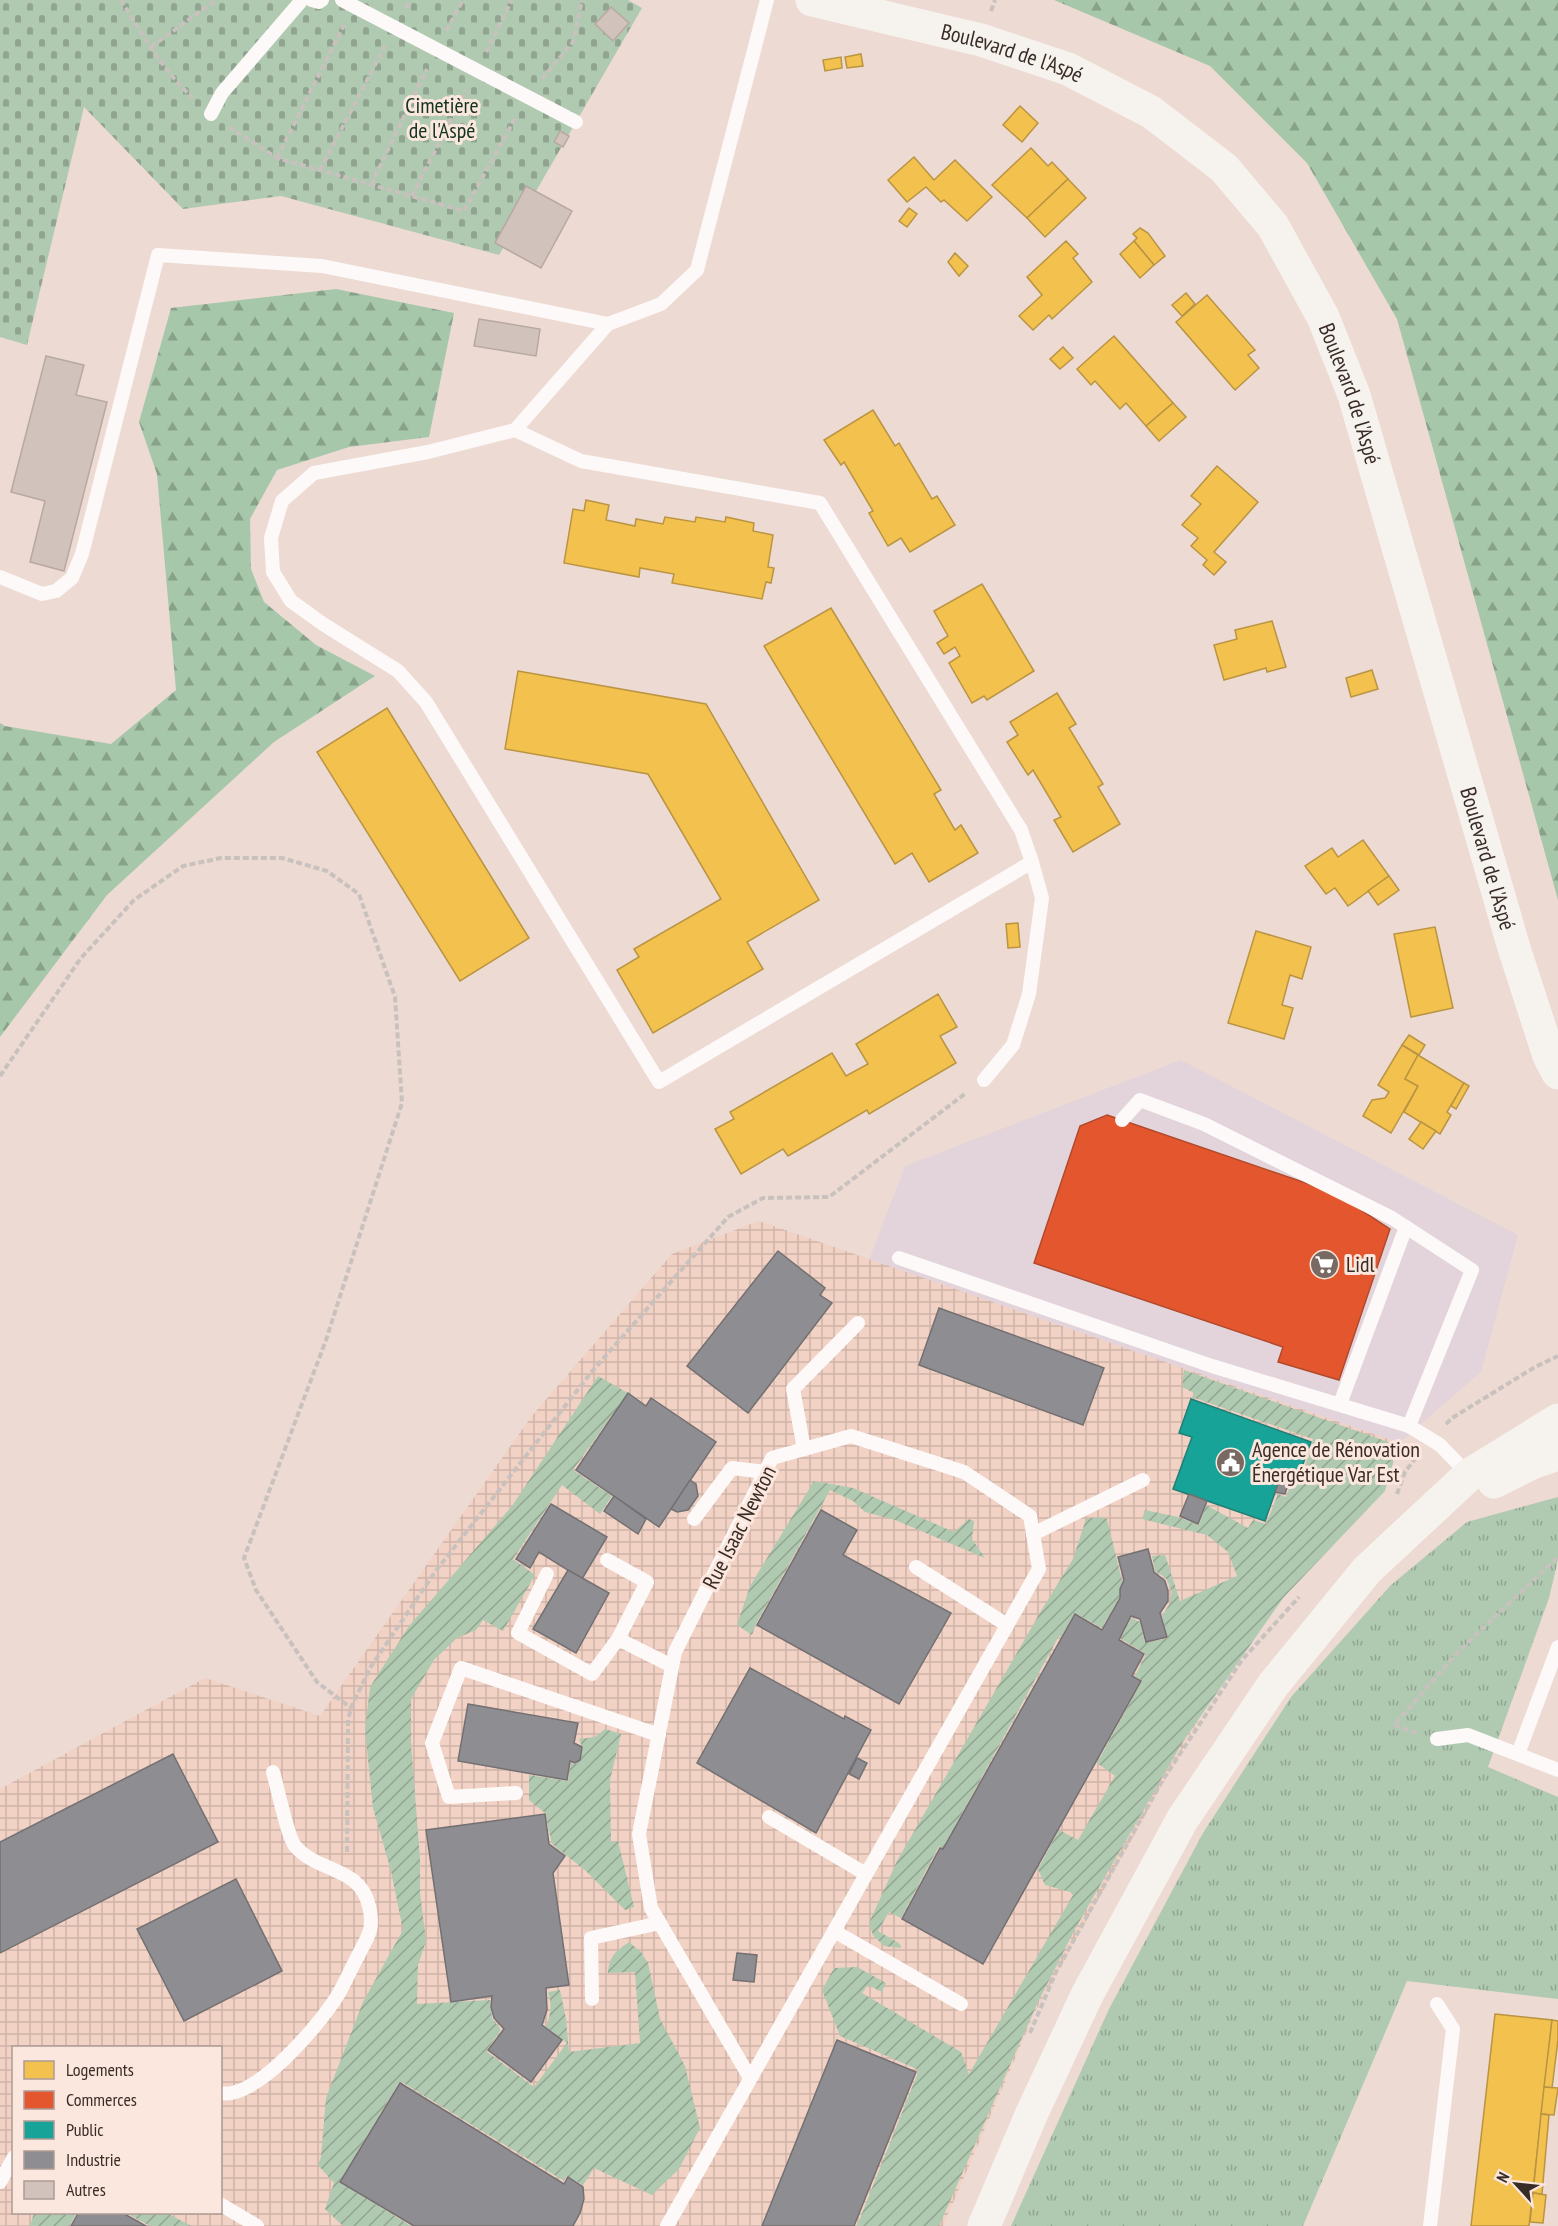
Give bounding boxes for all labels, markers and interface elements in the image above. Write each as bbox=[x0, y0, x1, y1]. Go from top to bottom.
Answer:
street label: Boulevard de l'Aspé bbox=[938, 17, 1088, 89]
park label: Cimetière de l'Aspé bbox=[405, 91, 479, 144]
street label: Boulevard de l'Aspé bbox=[1313, 319, 1387, 467]
street label: Boulevard de l'Aspé bbox=[1454, 784, 1522, 933]
supermarket icon: Lidl bbox=[1309, 1248, 1341, 1280]
place label: Lidl bbox=[1346, 1250, 1375, 1278]
place label: Agence de Rénovation Énergétique Var Est bbox=[1252, 1435, 1420, 1488]
public building icon: Agence de Rénovation Énergétique Var Est bbox=[1215, 1446, 1247, 1478]
street label: Rue Isaac Newton bbox=[696, 1461, 782, 1593]
legend bbox=[12, 2046, 222, 2214]
text: Logements bbox=[66, 2058, 134, 2081]
text: Commerces bbox=[66, 2088, 137, 2111]
text: Public bbox=[66, 2118, 104, 2141]
text: Industrie bbox=[66, 2148, 121, 2171]
north arrow bbox=[1486, 2154, 1546, 2214]
text: N bbox=[1492, 2169, 1514, 2186]
text: Autres bbox=[66, 2178, 106, 2201]

